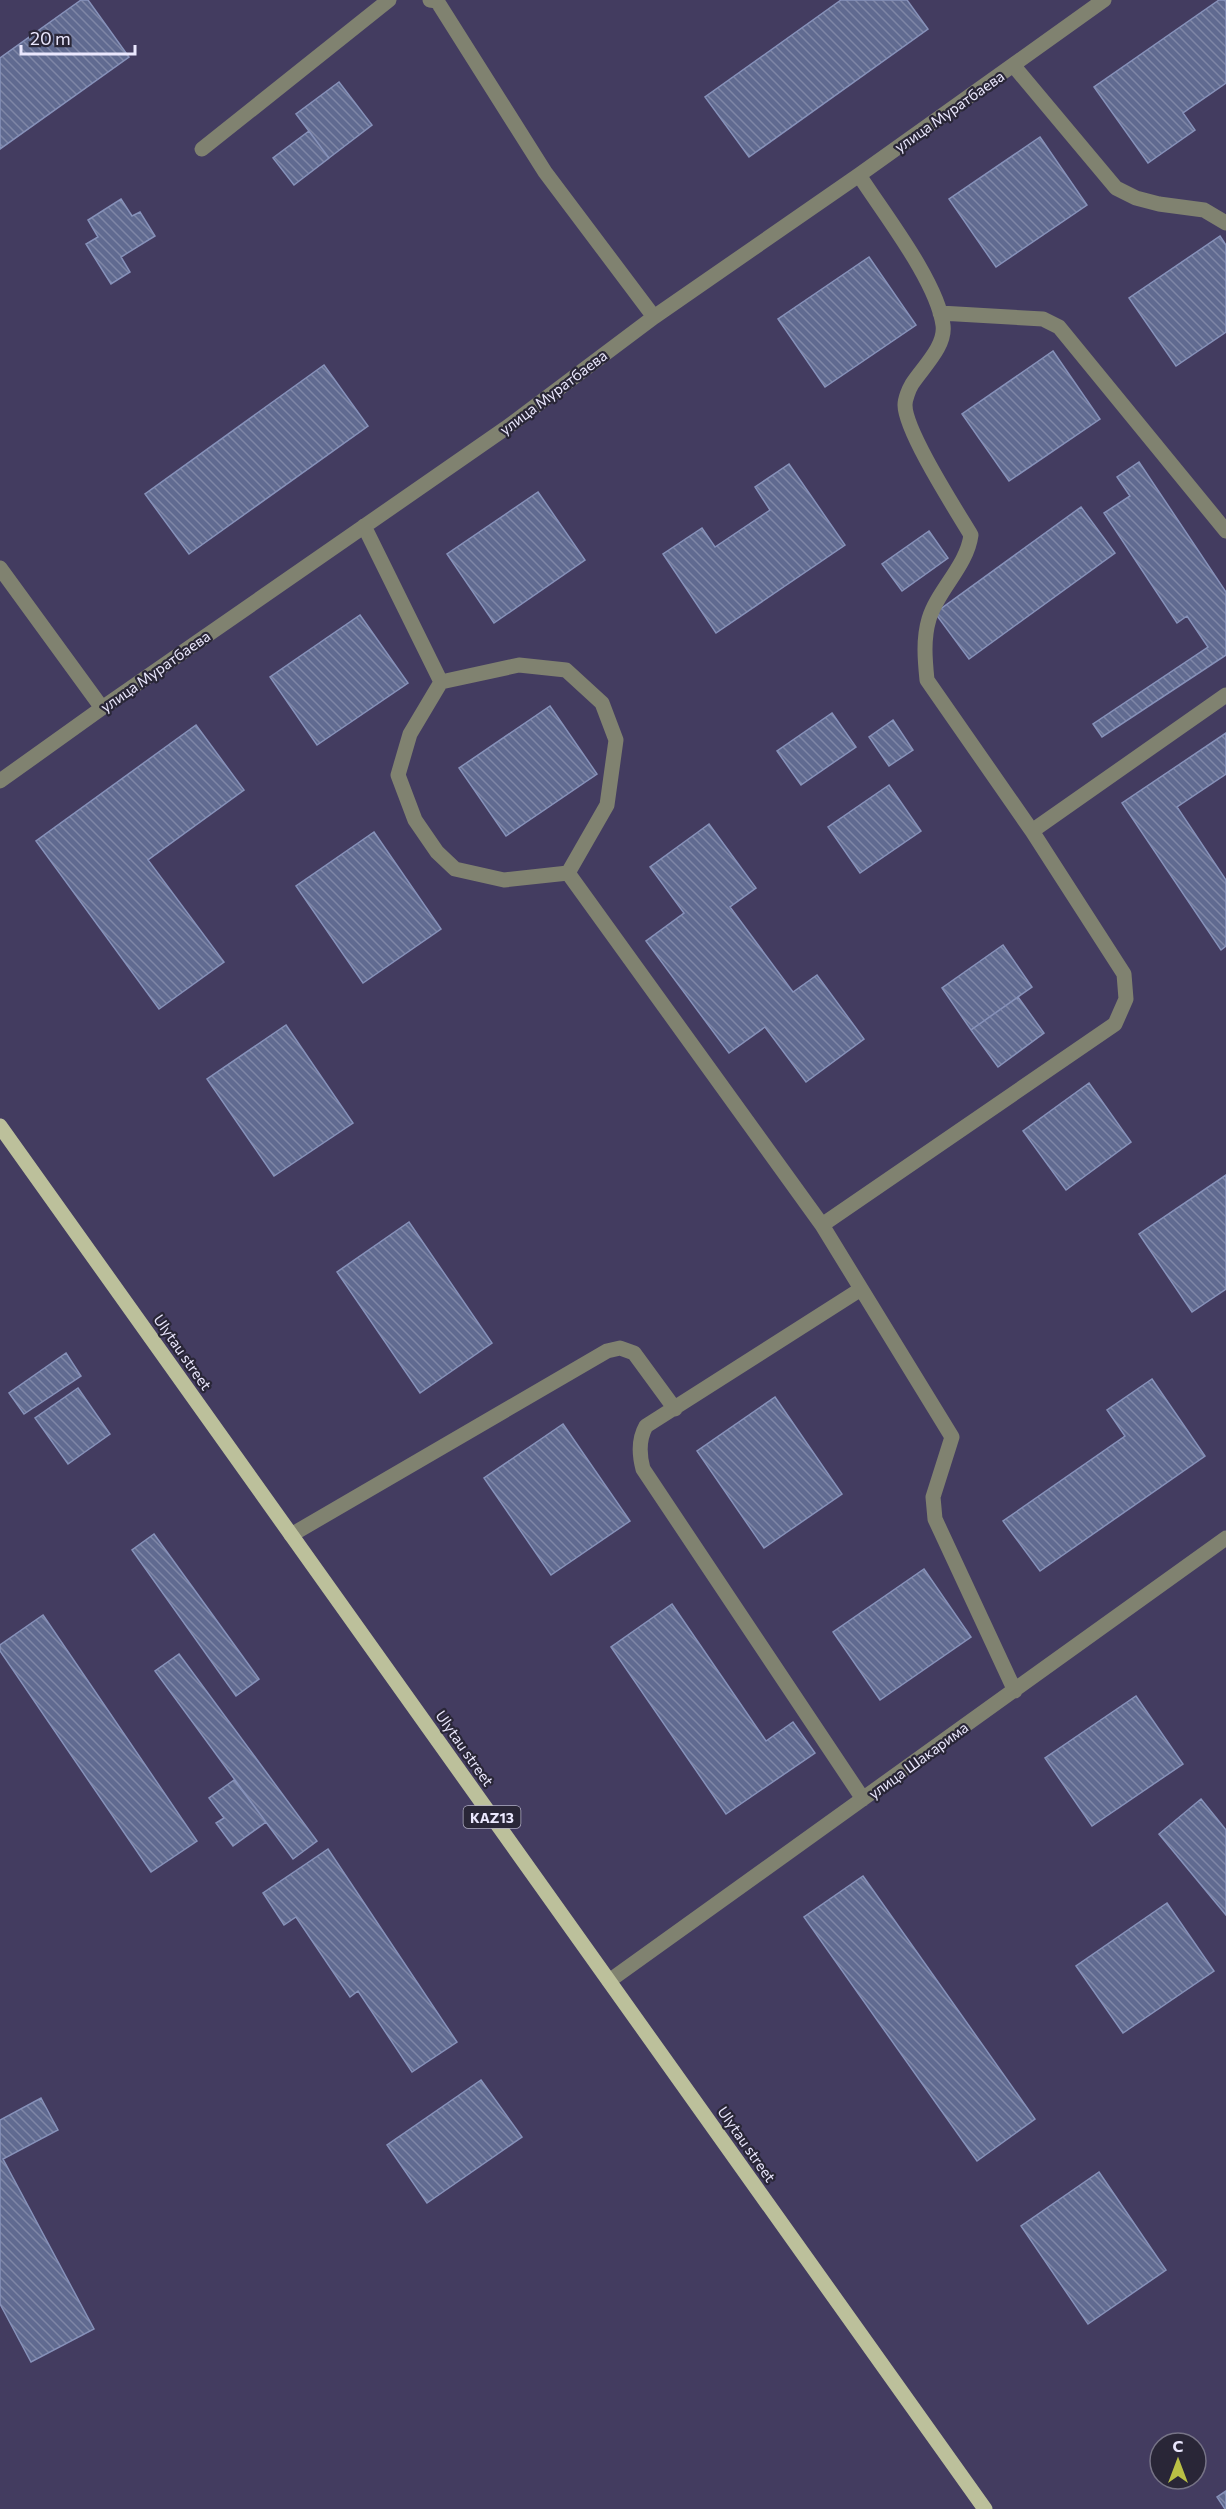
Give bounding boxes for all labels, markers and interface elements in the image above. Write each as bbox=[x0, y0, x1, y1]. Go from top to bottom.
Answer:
scale bar bbox=[21, 18, 135, 56]
text: 20 m bbox=[30, 27, 71, 49]
street label: улица Муратбаева bbox=[891, 66, 1007, 156]
street label: улица Муратбаева bbox=[496, 346, 610, 438]
street label: улица Муратбаева bbox=[97, 626, 213, 716]
street label: Ulytau street bbox=[150, 1311, 216, 1393]
street label: Ulytau street bbox=[432, 1707, 498, 1789]
street label: улица Шакарима bbox=[865, 1718, 971, 1802]
road number: KAZ13 bbox=[464, 1806, 520, 1828]
street label: Ulytau street bbox=[714, 2103, 780, 2185]
north arrow bbox=[1148, 2431, 1208, 2491]
text: С bbox=[1173, 2436, 1184, 2455]

